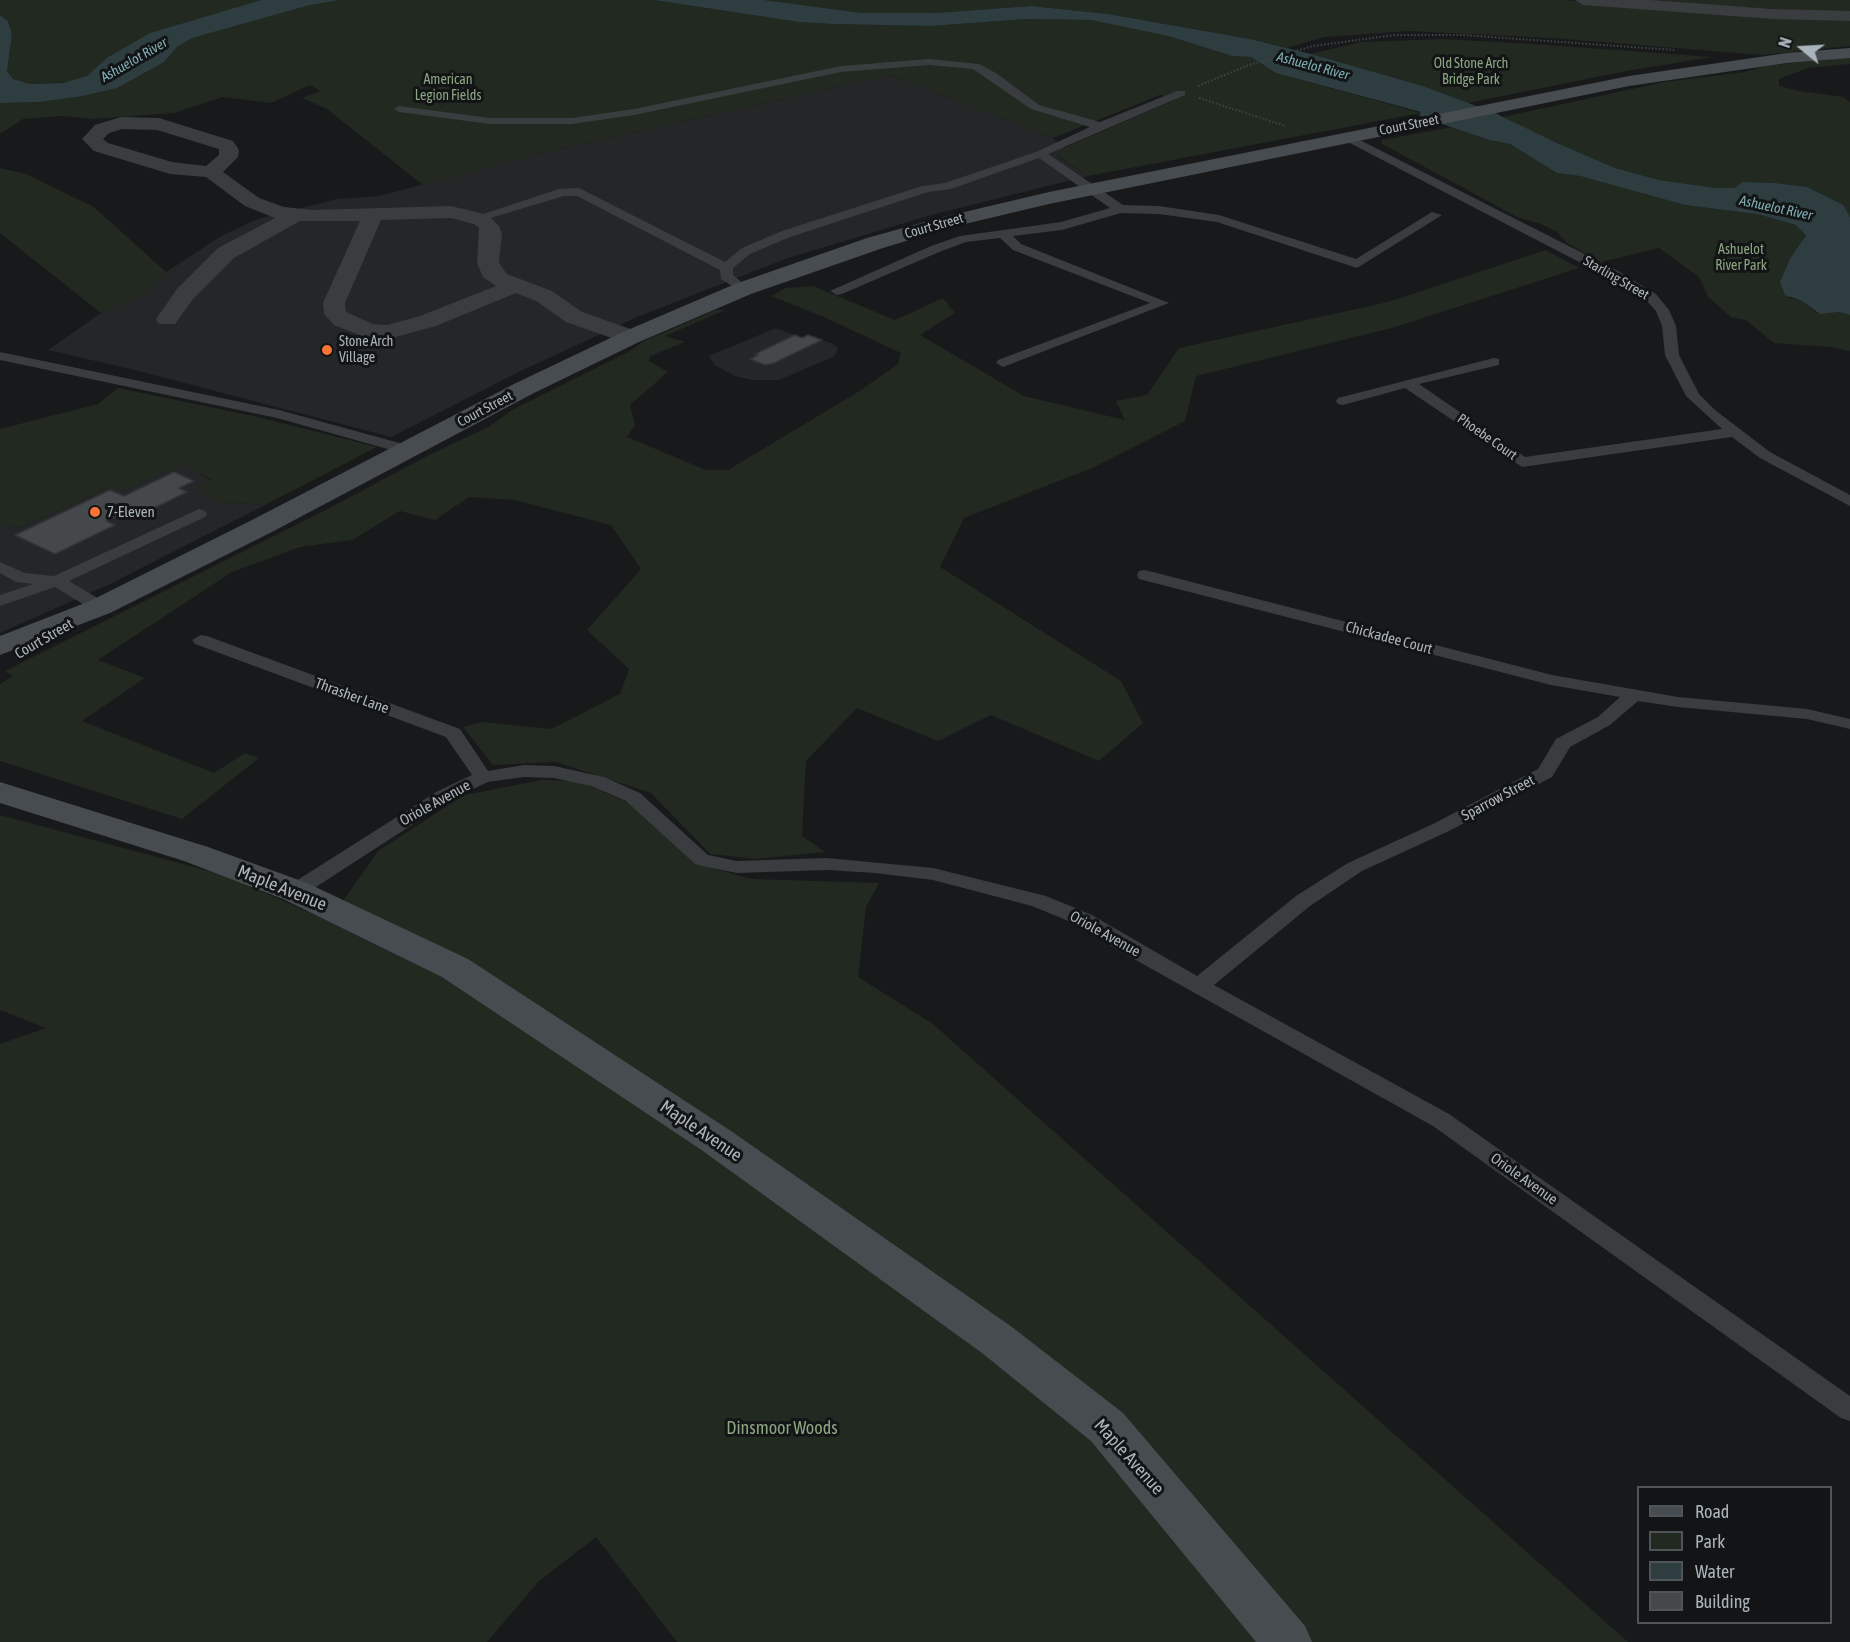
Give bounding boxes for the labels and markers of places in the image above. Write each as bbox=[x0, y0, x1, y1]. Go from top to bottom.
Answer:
place label: Stone Arch Village bbox=[339, 334, 393, 366]
marker: Stone Arch Village bbox=[320, 343, 334, 357]
place label: 7-Eleven bbox=[107, 503, 155, 521]
marker: 7-Eleven bbox=[88, 505, 102, 519]

